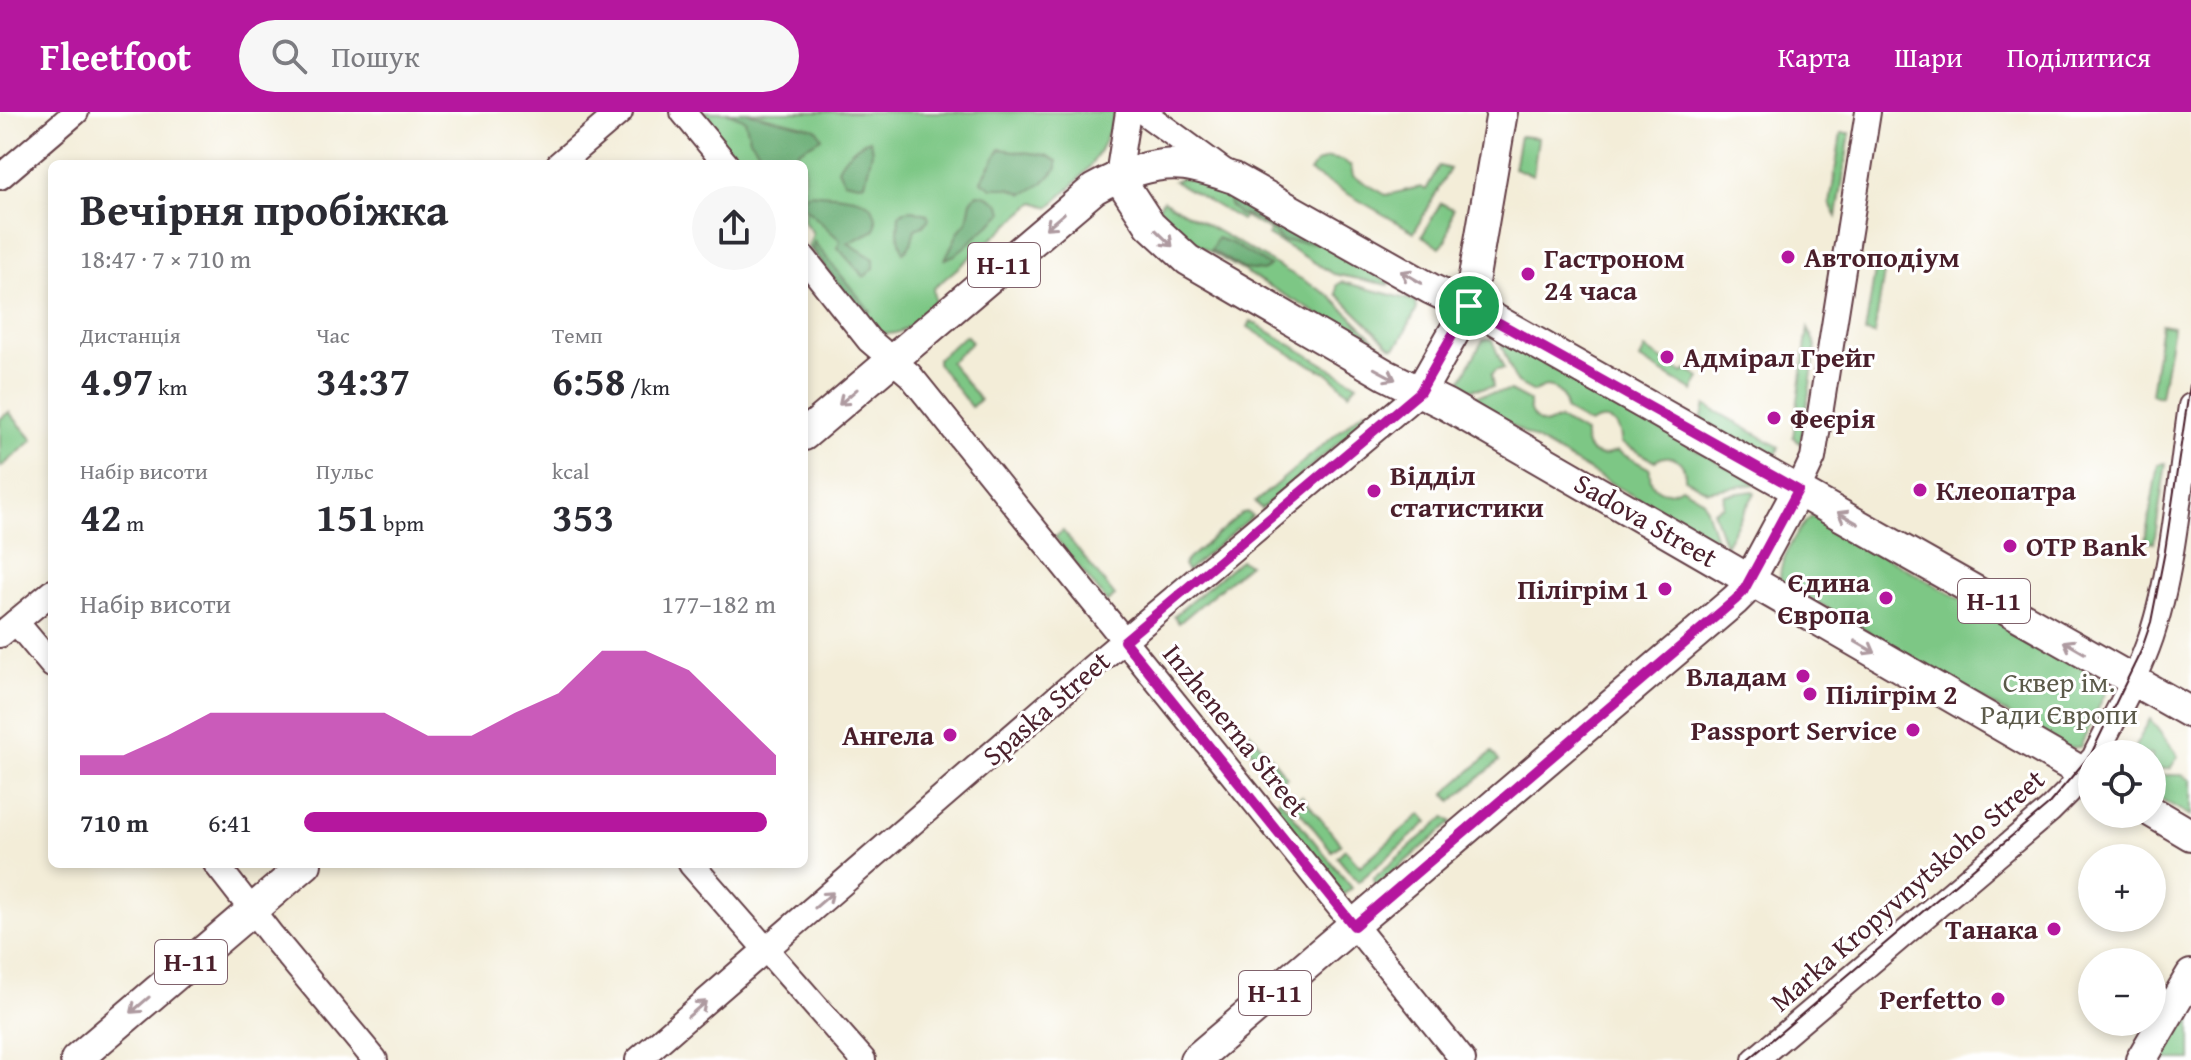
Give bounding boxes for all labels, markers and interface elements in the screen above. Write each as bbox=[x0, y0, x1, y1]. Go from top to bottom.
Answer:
search box bbox=[239, 20, 799, 92]
text: Fleetfoot bbox=[40, 28, 191, 84]
icon: search bbox=[267, 34, 311, 78]
text: Пошук bbox=[331, 34, 420, 78]
text: Карта bbox=[1778, 36, 1850, 77]
text: Шари bbox=[1894, 36, 1963, 77]
text: Поділитися bbox=[2007, 36, 2151, 77]
text: Вечірня пробіжка bbox=[80, 177, 449, 241]
button: share bbox=[692, 186, 776, 270]
one-way arrow bbox=[1046, 212, 1066, 230]
one-way arrow bbox=[1154, 228, 1173, 247]
place label: Автоподіум bbox=[1804, 236, 1960, 277]
place label: Гастроном 24 часа bbox=[1544, 237, 1685, 310]
text: 18:47 · 7 × 710 m bbox=[80, 239, 251, 278]
road number: Н-11 bbox=[968, 243, 1040, 287]
marker: Автоподіум bbox=[1779, 248, 1797, 266]
marker: Гастроном 24 часа bbox=[1519, 265, 1537, 283]
one-way arrow bbox=[1399, 269, 1423, 284]
pin bbox=[1435, 272, 1503, 340]
icon: arrive bbox=[1447, 284, 1491, 328]
text: Дистанція bbox=[80, 319, 181, 351]
text: Час bbox=[316, 319, 350, 351]
text: Темп bbox=[552, 319, 603, 351]
place label: Адмірал Грейг bbox=[1683, 336, 1875, 377]
marker: Адмірал Грейг bbox=[1658, 348, 1676, 366]
text: 4.97 bbox=[80, 351, 153, 410]
text: 34:37 bbox=[316, 351, 410, 410]
text: 6:58 bbox=[552, 351, 625, 410]
one-way arrow bbox=[1372, 367, 1396, 382]
text: km bbox=[153, 371, 187, 403]
text: /km bbox=[625, 371, 670, 403]
one-way arrow bbox=[838, 387, 858, 405]
place label: Феєрія bbox=[1790, 397, 1875, 438]
marker: Феєрія bbox=[1765, 409, 1783, 427]
place label: Відділ статистики bbox=[1390, 454, 1544, 527]
text: Набір висоти bbox=[80, 455, 208, 487]
text: Пульс bbox=[316, 455, 374, 487]
text: kcal bbox=[552, 455, 590, 487]
street label: Sadova Street bbox=[1567, 462, 1726, 577]
place label: Клеопатра bbox=[1936, 469, 2077, 510]
marker: Клеопатра bbox=[1911, 481, 1929, 499]
marker: Відділ статистики bbox=[1365, 482, 1383, 500]
text: 42 bbox=[80, 487, 121, 546]
text: 151 bbox=[316, 487, 378, 546]
text: 353 bbox=[552, 487, 614, 546]
text: m bbox=[121, 507, 144, 539]
text: bpm bbox=[378, 507, 424, 539]
one-way arrow bbox=[1837, 510, 1860, 526]
place label: OTP Bank bbox=[2026, 525, 2148, 566]
marker: OTP Bank bbox=[2001, 537, 2019, 555]
place label: Єдина Європа bbox=[1778, 561, 1871, 634]
place label: Пілігрім 1 bbox=[1517, 568, 1649, 609]
road number: Н-11 bbox=[1958, 579, 2030, 623]
marker: Пілігрім 1 bbox=[1656, 580, 1674, 598]
text: Набір висоти bbox=[80, 584, 231, 623]
text: 177–182 m bbox=[662, 584, 776, 623]
marker: Єдина Європа bbox=[1877, 589, 1895, 607]
street label: Inzhenerna Street bbox=[1154, 634, 1319, 825]
one-way arrow bbox=[2063, 638, 2087, 654]
one-way arrow bbox=[1853, 639, 1876, 655]
street label: Spaska Street bbox=[973, 640, 1119, 775]
place label: Владам bbox=[1686, 655, 1787, 696]
park label: Сквер ім. Ради Європи bbox=[1980, 661, 2138, 734]
marker: Владам bbox=[1794, 667, 1812, 685]
place label: Пілігрім 2 bbox=[1826, 673, 1958, 714]
marker: Пілігрім 2 bbox=[1801, 685, 1819, 703]
place label: Passport Service bbox=[1691, 709, 1897, 750]
place label: Ангела bbox=[842, 714, 935, 755]
marker: Passport Service bbox=[1904, 721, 1922, 739]
marker: Ангела bbox=[941, 726, 959, 744]
map controls bbox=[2078, 740, 2166, 1036]
button: locate bbox=[2078, 740, 2166, 828]
street label: Marka Kropyvnytskoho Street bbox=[1760, 759, 2053, 1021]
text: 710 m bbox=[80, 803, 148, 842]
text: 6:41 bbox=[208, 803, 252, 842]
button: + bbox=[2078, 844, 2166, 932]
one-way arrow bbox=[814, 891, 834, 909]
place label: Танака bbox=[1945, 908, 2039, 949]
marker: Танака bbox=[2045, 920, 2063, 938]
road number: Н-11 bbox=[155, 940, 227, 984]
button: − bbox=[2078, 948, 2166, 1036]
road number: Н-11 bbox=[1239, 971, 1311, 1015]
place label: Perfetto bbox=[1879, 978, 1982, 1019]
marker: Perfetto bbox=[1989, 990, 2007, 1008]
one-way arrow bbox=[131, 996, 151, 1014]
one-way arrow bbox=[686, 1000, 706, 1018]

